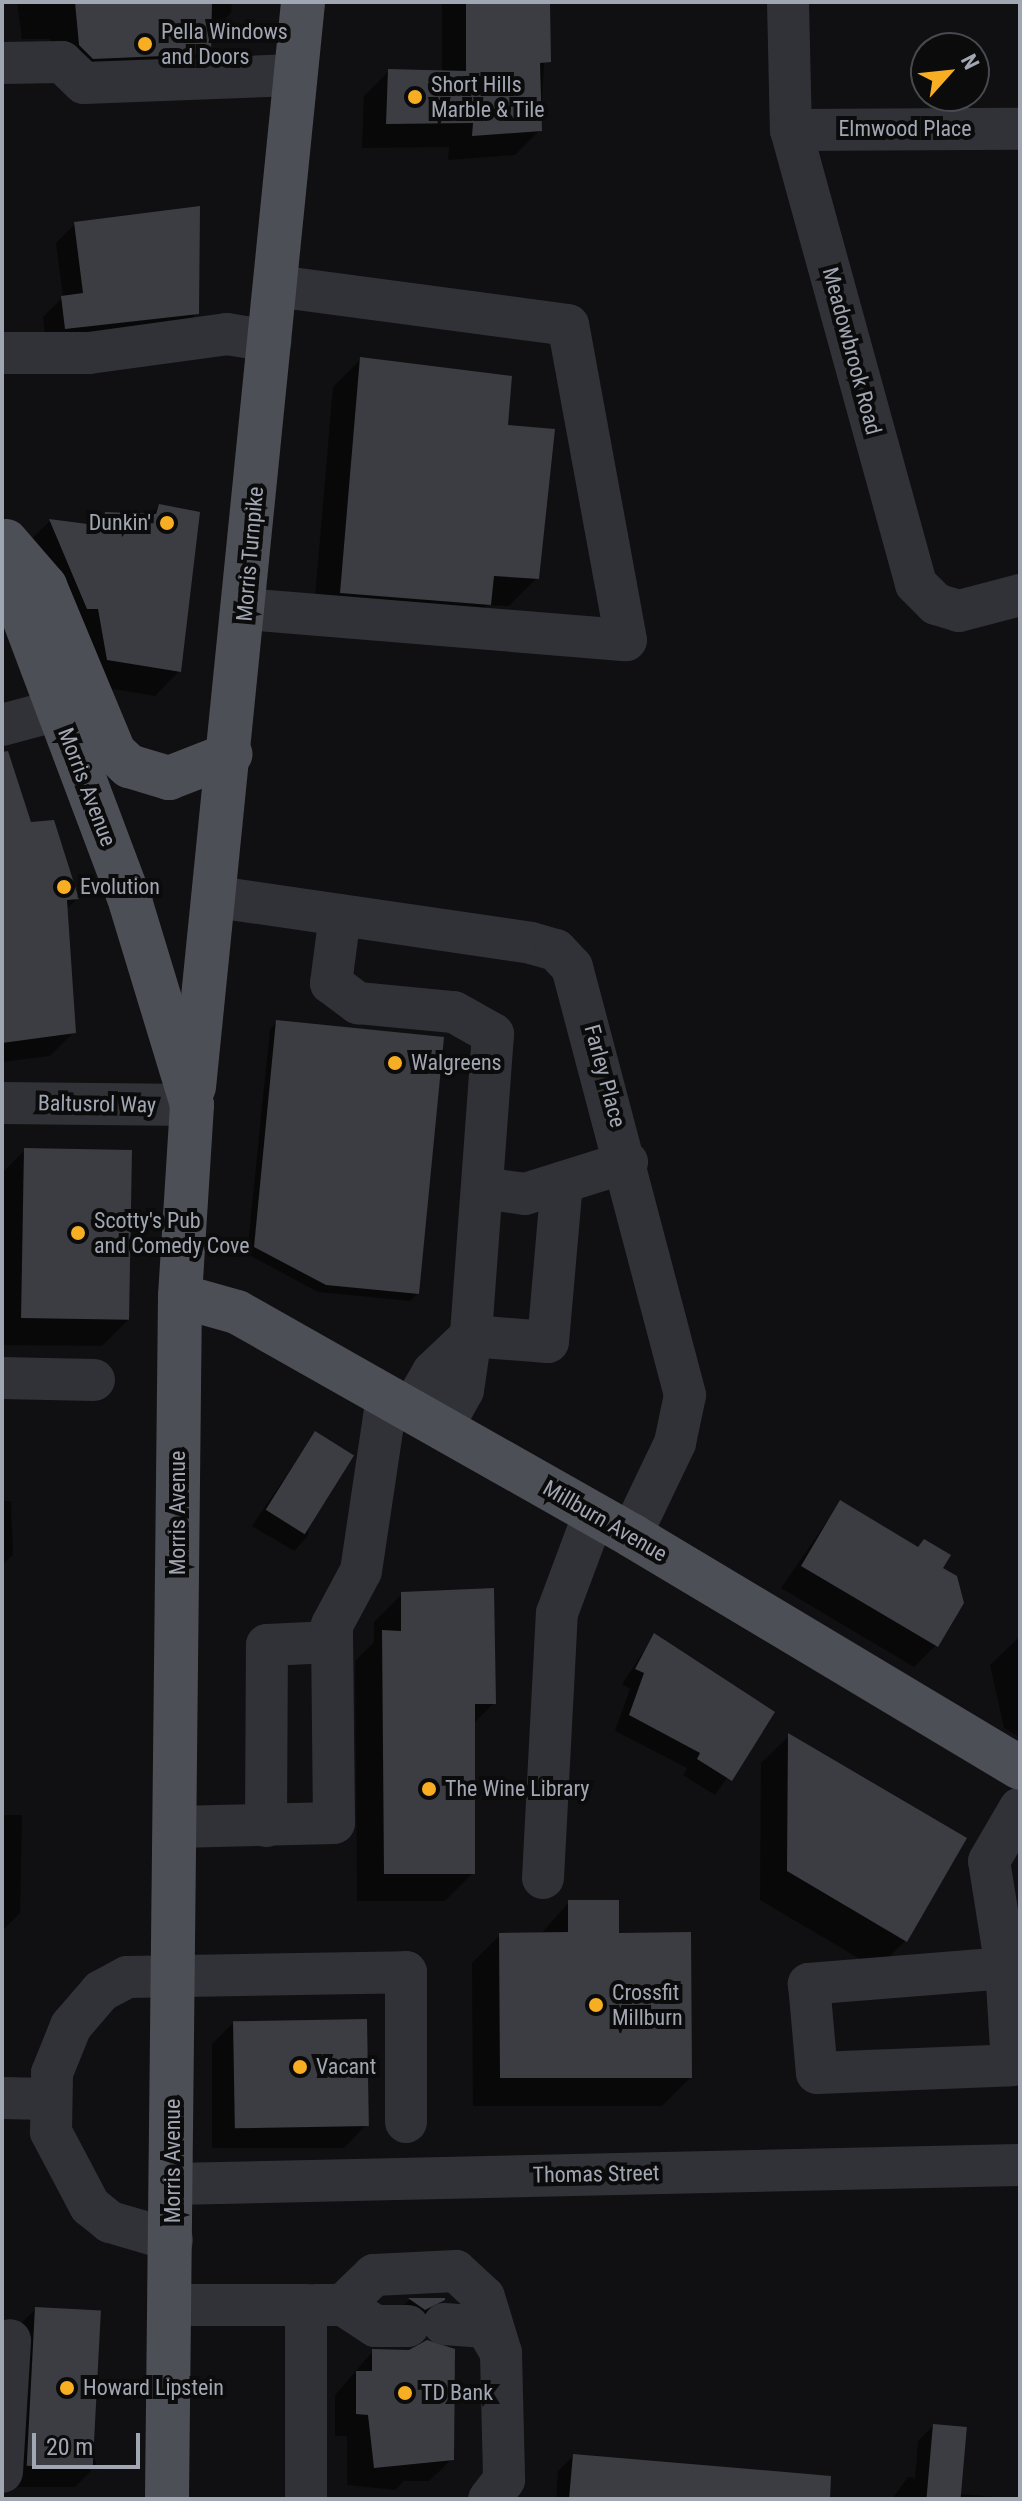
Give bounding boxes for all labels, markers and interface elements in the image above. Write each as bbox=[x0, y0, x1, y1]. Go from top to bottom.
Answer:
place label: Pella Windows and Doors bbox=[161, 18, 288, 70]
north arrow bbox=[910, 32, 990, 112]
marker: Pella Windows and Doors bbox=[136, 35, 154, 53]
text: N bbox=[956, 50, 984, 73]
place label: Short Hills Marble & Tile bbox=[431, 71, 545, 122]
marker: Short Hills Marble & Tile bbox=[406, 88, 424, 106]
street label: Elmwood Place bbox=[838, 116, 972, 142]
street label: Meadowbrook Road bbox=[817, 264, 887, 438]
street label: Morris Turnpike bbox=[231, 485, 269, 623]
place label: Dunkin' bbox=[89, 510, 151, 536]
marker: Dunkin' bbox=[158, 514, 176, 532]
street label: Morris Avenue bbox=[52, 724, 122, 850]
place label: Evolution bbox=[80, 874, 160, 900]
marker: Evolution bbox=[55, 878, 73, 896]
street label: Farley Place bbox=[579, 1022, 631, 1130]
place label: Walgreens bbox=[411, 1050, 502, 1076]
marker: Walgreens bbox=[386, 1054, 404, 1072]
street label: Baltusrol Way bbox=[38, 1090, 156, 1118]
place label: Scotty's Pub and Comedy Cove bbox=[94, 1207, 250, 1258]
marker: Scotty's Pub and Comedy Cove bbox=[69, 1224, 87, 1242]
street label: Morris Avenue bbox=[165, 1451, 191, 1575]
street label: Millburn Avenue bbox=[538, 1475, 672, 1567]
place label: The Wine Library bbox=[445, 1776, 589, 1802]
marker: The Wine Library bbox=[420, 1780, 438, 1798]
place label: Crossfit Millburn bbox=[612, 1979, 683, 2030]
marker: Crossfit Millburn bbox=[587, 1996, 605, 2014]
place label: Vacant bbox=[316, 2054, 376, 2080]
marker: Vacant bbox=[291, 2058, 309, 2076]
street label: Morris Avenue bbox=[160, 2099, 186, 2223]
street label: Thomas Street bbox=[532, 2160, 660, 2188]
place label: Howard Lipstein bbox=[83, 2375, 224, 2401]
marker: Howard Lipstein bbox=[58, 2379, 76, 2397]
place label: TD Bank bbox=[421, 2380, 493, 2406]
marker: TD Bank bbox=[396, 2384, 414, 2402]
scale bar bbox=[36, 2417, 144, 2467]
text: 20 m bbox=[46, 2433, 93, 2461]

